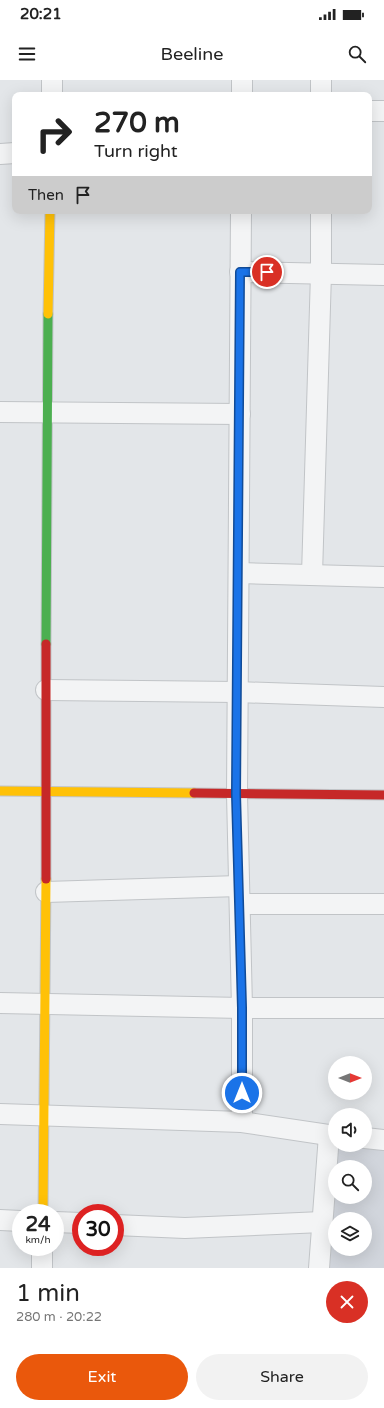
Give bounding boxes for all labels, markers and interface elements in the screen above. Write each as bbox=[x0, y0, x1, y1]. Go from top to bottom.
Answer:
text: 20:21 bbox=[20, 5, 62, 23]
icon: menu bbox=[16, 43, 38, 65]
text: Beeline bbox=[161, 43, 223, 65]
icon: search bbox=[346, 43, 368, 65]
text: 270 m bbox=[94, 106, 180, 140]
icon: right bbox=[28, 108, 80, 160]
text: Turn right bbox=[94, 140, 178, 162]
icon: arrive bbox=[72, 184, 94, 206]
text: Then bbox=[28, 186, 64, 204]
pin bbox=[250, 255, 284, 289]
icon: arrive bbox=[256, 261, 278, 283]
north arrow bbox=[328, 1056, 372, 1100]
map controls bbox=[328, 1056, 372, 1256]
position arrow bbox=[221, 1072, 263, 1114]
button: sound bbox=[328, 1108, 372, 1152]
button: search bbox=[328, 1160, 372, 1204]
speed limit sign: 30 bbox=[72, 1204, 124, 1256]
button: layers bbox=[328, 1212, 372, 1256]
text: 24 bbox=[25, 1213, 51, 1237]
text: km/h bbox=[25, 1234, 51, 1246]
text: 1 min bbox=[16, 1279, 80, 1308]
button: close bbox=[326, 1281, 368, 1323]
text: 280 m · 20:22 bbox=[16, 1309, 102, 1325]
button: Exit bbox=[16, 1354, 188, 1400]
button: Share bbox=[196, 1354, 368, 1400]

